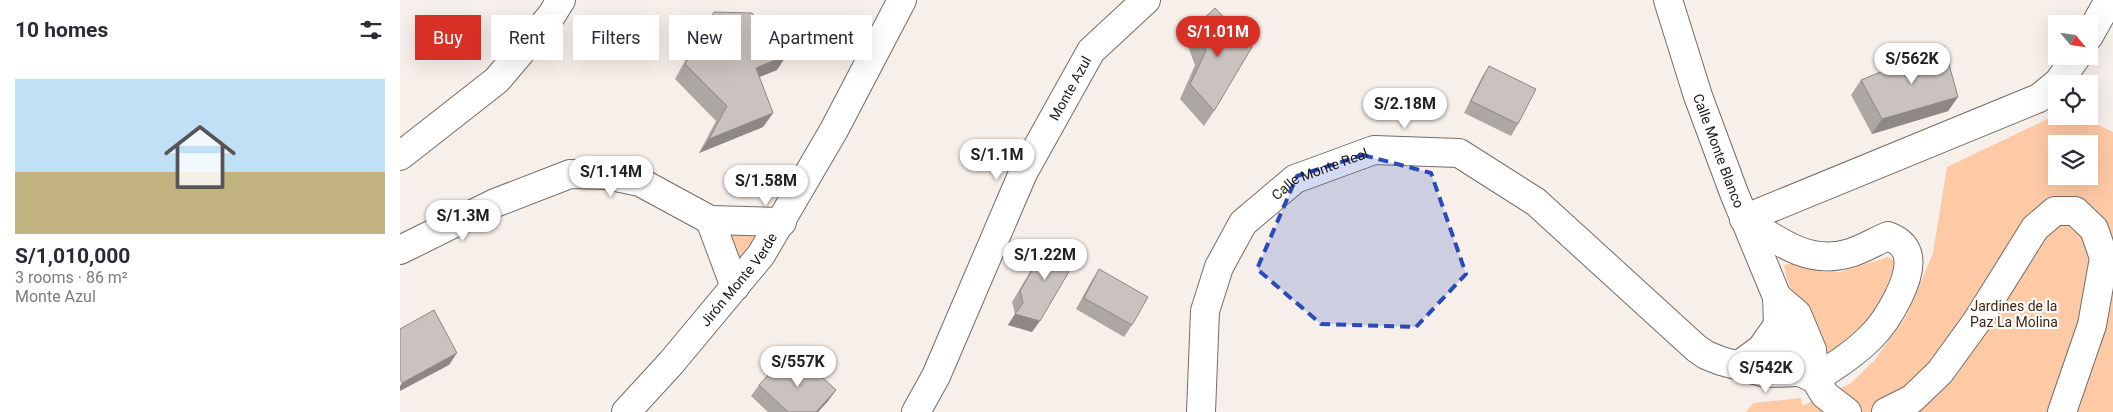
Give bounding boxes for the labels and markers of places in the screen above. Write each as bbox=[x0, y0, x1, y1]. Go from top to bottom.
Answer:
pin: S/1.01M bbox=[1172, 15, 1264, 58]
pin: S/562K bbox=[1871, 42, 1953, 85]
pin: S/2.18M bbox=[1359, 88, 1451, 130]
pin: S/1.1M bbox=[956, 138, 1038, 181]
pin: S/1.14M bbox=[565, 156, 657, 198]
pin: S/1.58M bbox=[720, 164, 812, 207]
pin: S/1.3M bbox=[422, 200, 504, 242]
pin: S/1.22M bbox=[999, 238, 1091, 281]
pin: S/557K bbox=[757, 346, 839, 388]
pin: S/542K bbox=[1725, 352, 1807, 394]

